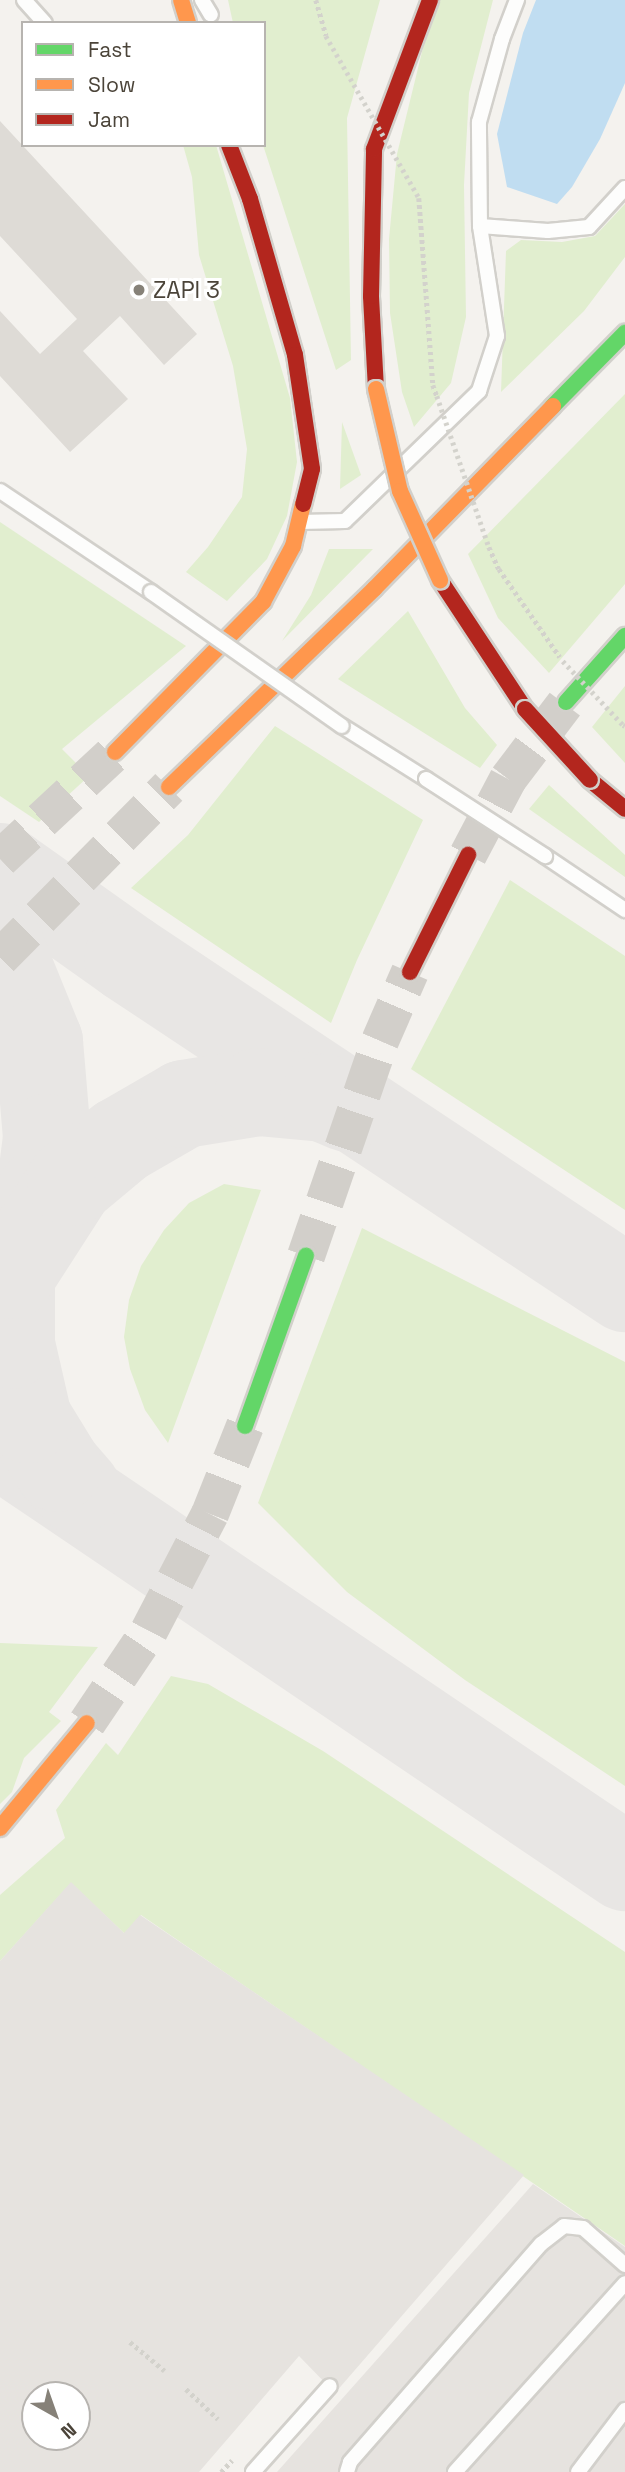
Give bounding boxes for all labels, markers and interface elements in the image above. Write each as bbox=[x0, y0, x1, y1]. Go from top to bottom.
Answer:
legend bbox=[21, 21, 266, 147]
text: Fast bbox=[88, 36, 132, 63]
text: Slow bbox=[88, 71, 136, 98]
text: Jam bbox=[88, 106, 130, 133]
place label: ZAPI 3 bbox=[153, 276, 220, 304]
marker: ZAPI 3 bbox=[131, 282, 147, 298]
north arrow bbox=[21, 2381, 91, 2451]
text: N bbox=[56, 2417, 81, 2445]

